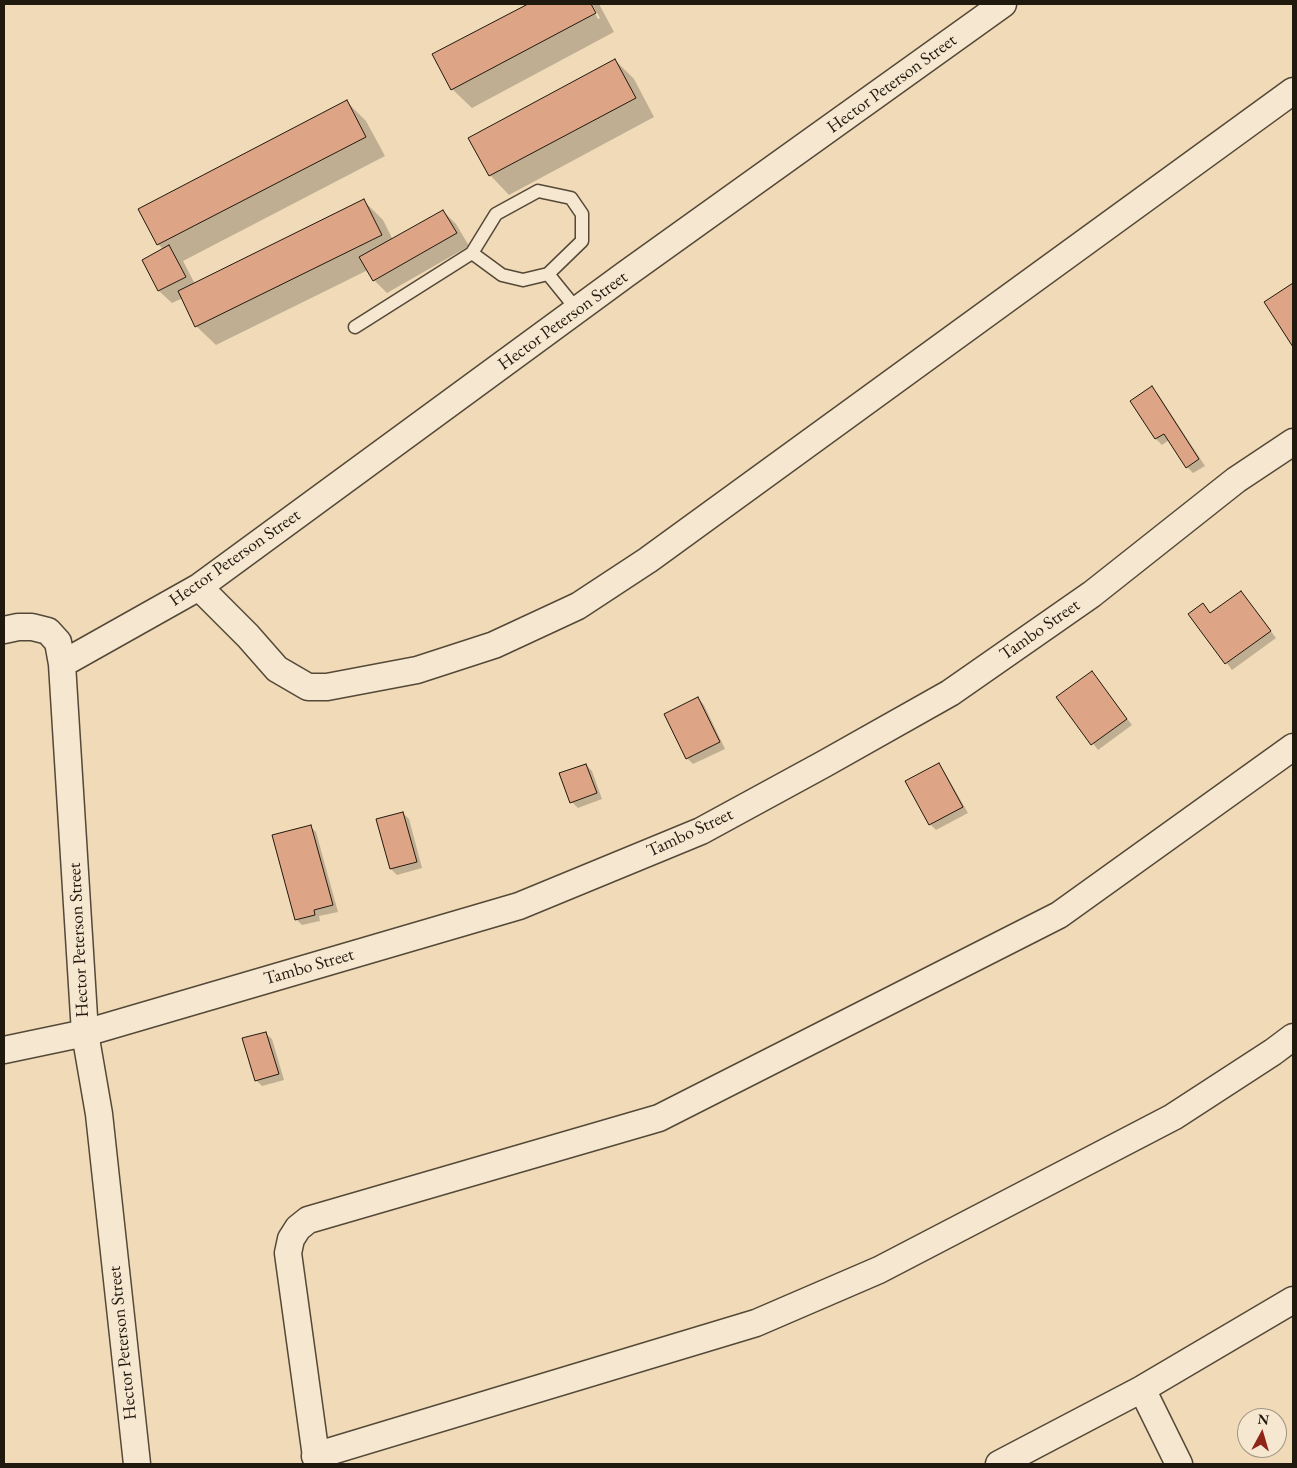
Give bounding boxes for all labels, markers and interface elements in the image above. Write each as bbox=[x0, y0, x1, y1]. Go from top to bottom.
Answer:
street label: Hector Peterson Street bbox=[823, 30, 961, 138]
street label: Hector Peterson Street bbox=[494, 267, 632, 375]
street label: Hector Peterson Street bbox=[165, 505, 305, 611]
street label: Tambo Street bbox=[996, 595, 1084, 665]
street label: Tambo Street bbox=[643, 804, 737, 862]
street label: Hector Peterson Street bbox=[64, 862, 94, 1018]
street label: Tambo Street bbox=[261, 944, 357, 990]
street label: Hector Peterson Street bbox=[104, 1265, 142, 1421]
north arrow bbox=[1237, 1408, 1287, 1458]
text: N bbox=[1257, 1410, 1270, 1429]

